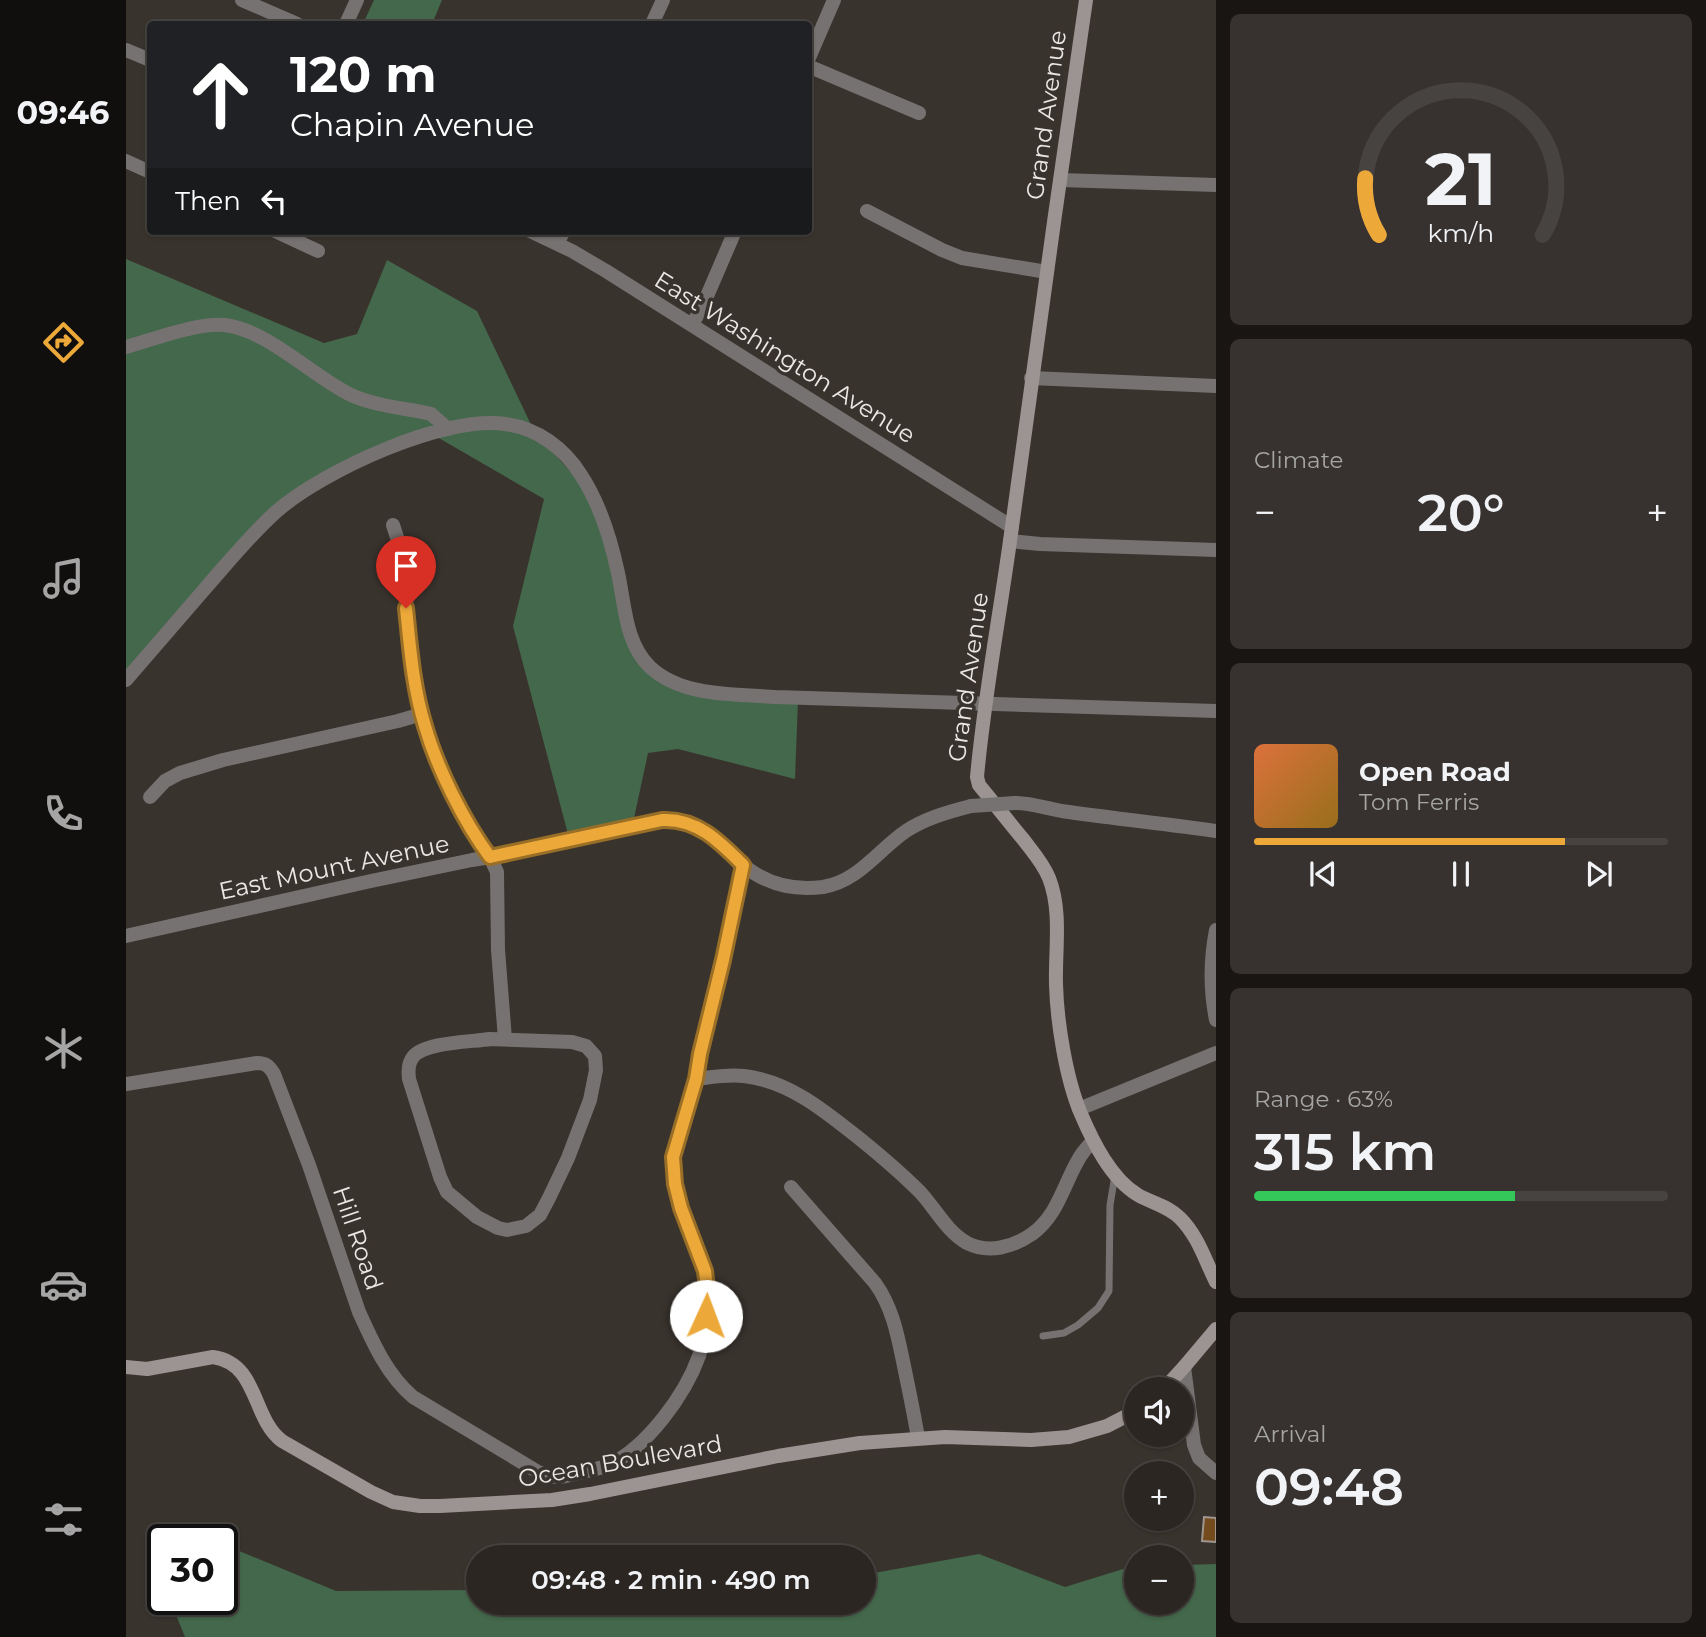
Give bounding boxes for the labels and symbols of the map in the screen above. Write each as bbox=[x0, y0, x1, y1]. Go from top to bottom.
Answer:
street label: Grand Avenue bbox=[1020, 28, 1072, 202]
street label: East Washington Avenue bbox=[649, 265, 921, 449]
pin bbox=[376, 536, 436, 608]
street label: Grand Avenue bbox=[942, 590, 994, 764]
street label: East Mount Avenue bbox=[216, 828, 452, 906]
street label: Hill Road bbox=[327, 1182, 389, 1294]
position arrow bbox=[669, 1279, 743, 1353]
street label: Ocean Boulevard bbox=[516, 1429, 724, 1493]
speed limit sign: 30 bbox=[147, 1524, 238, 1615]

